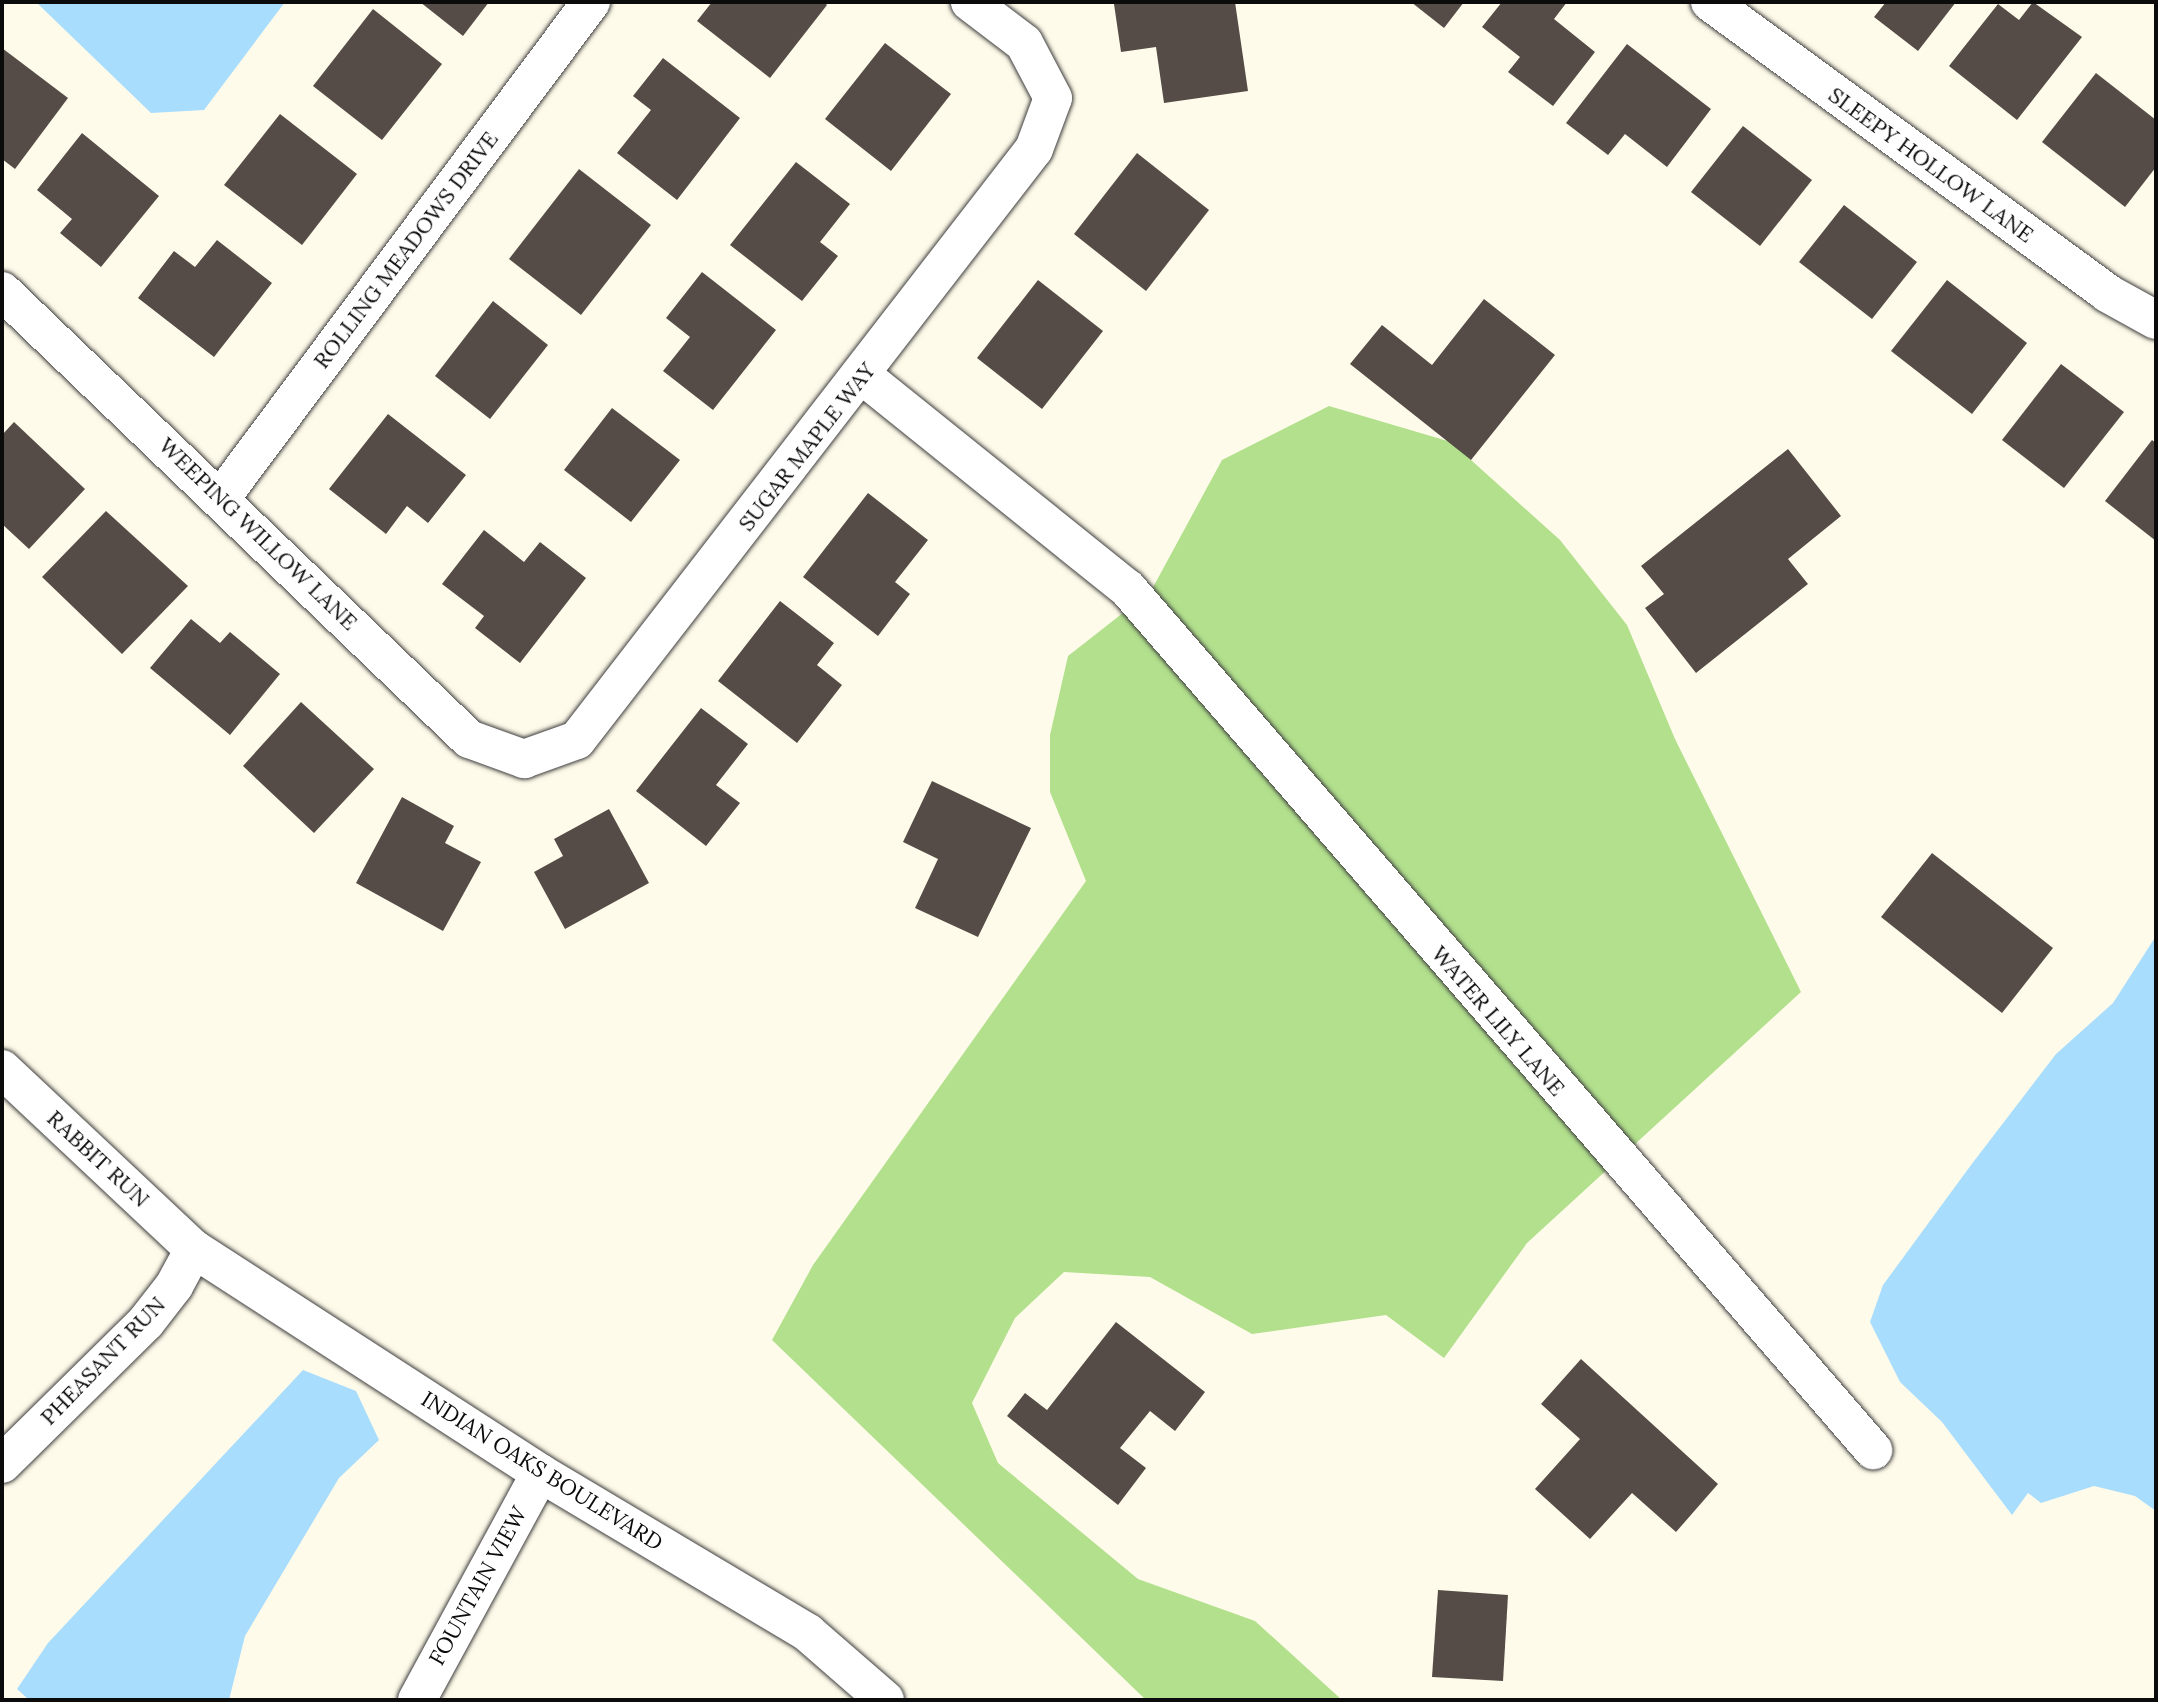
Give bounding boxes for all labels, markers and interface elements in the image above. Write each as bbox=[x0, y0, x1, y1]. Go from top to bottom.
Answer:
street label: SLEEPY HOLLOW LANE bbox=[1823, 82, 2039, 248]
street label: ROLLING MEADOWS DRIVE bbox=[308, 126, 504, 374]
street label: SUGAR MAPLE WAY bbox=[733, 358, 881, 536]
street label: WEEPING WILLOW LANE bbox=[153, 432, 363, 636]
street label: WATER LILY LANE bbox=[1426, 941, 1570, 1101]
street label: RABBIT RUN bbox=[42, 1105, 154, 1213]
street label: PHEASANT RUN bbox=[35, 1292, 171, 1430]
street label: INDIAN OAKS BOULEVARD bbox=[416, 1386, 668, 1556]
street label: FOUNTAIN VIEW bbox=[424, 1502, 532, 1670]

